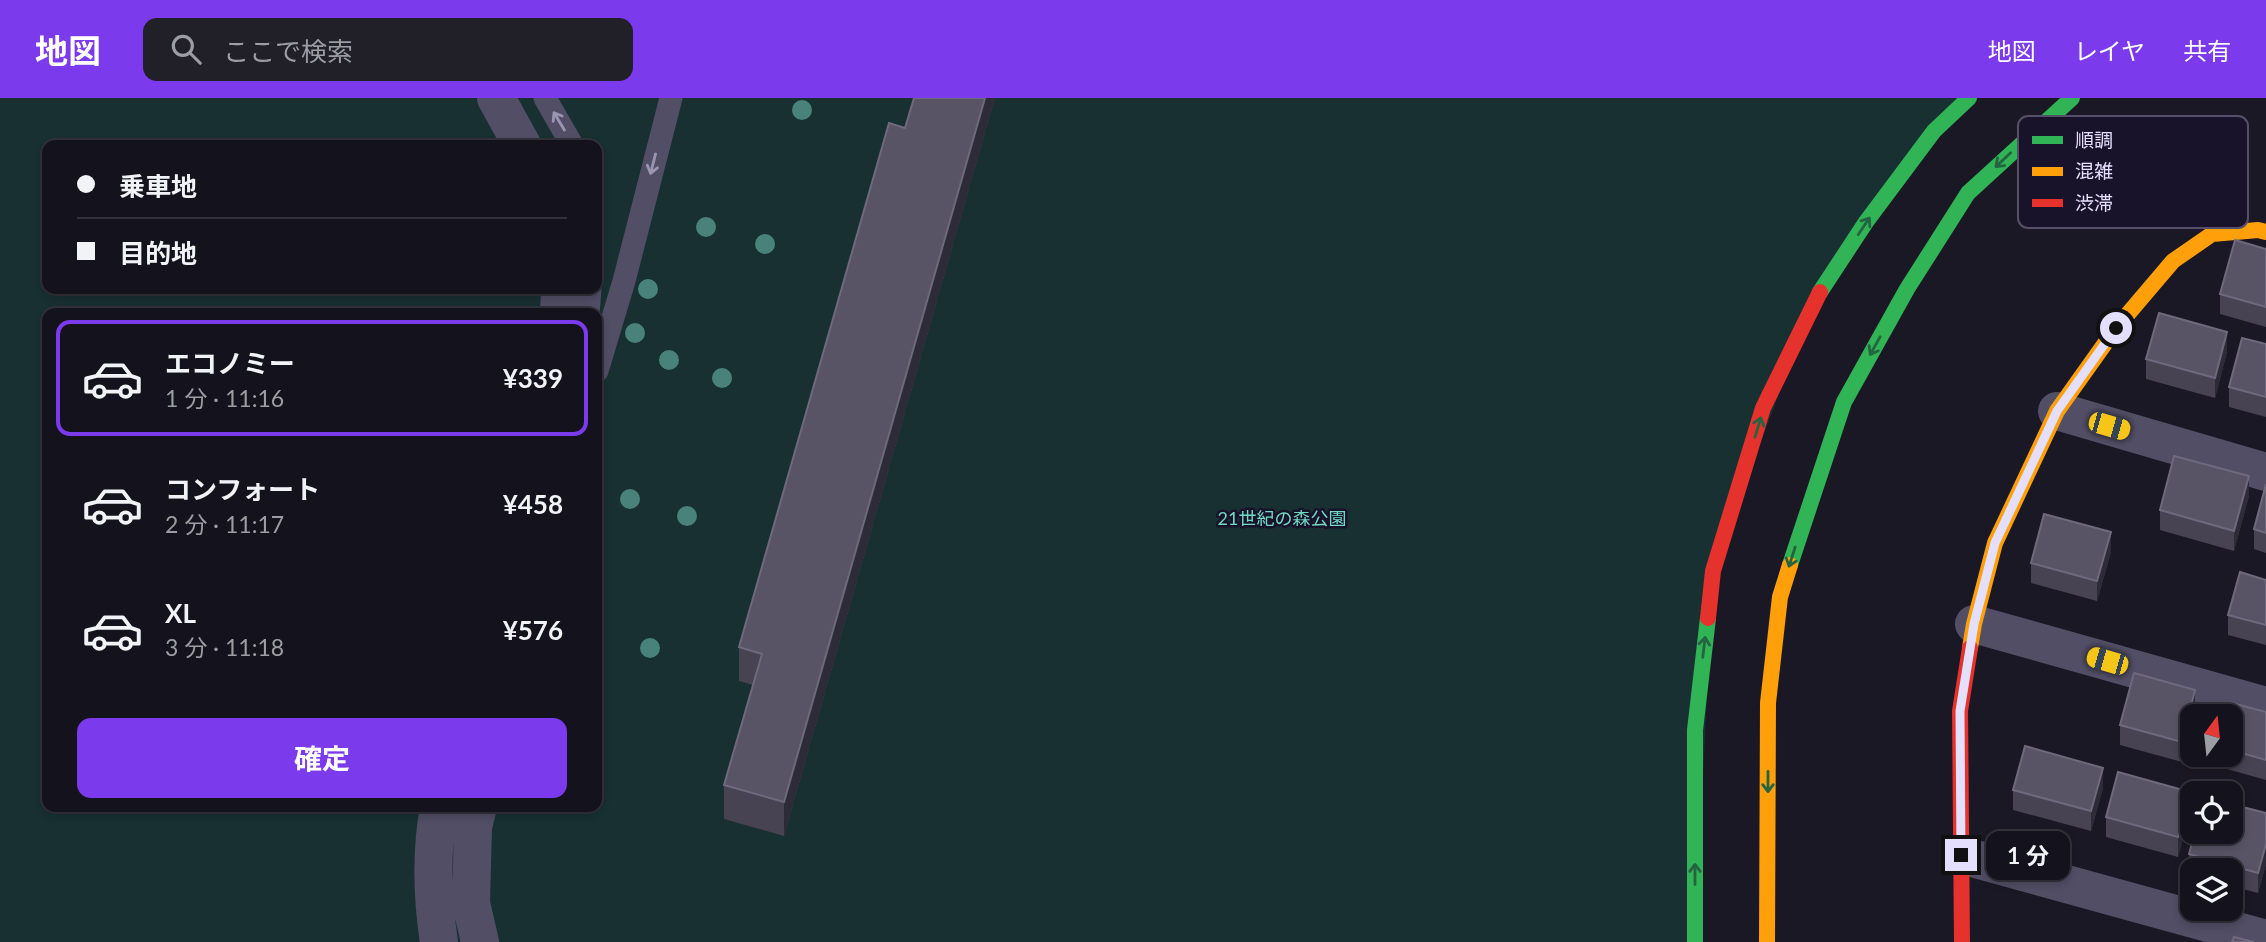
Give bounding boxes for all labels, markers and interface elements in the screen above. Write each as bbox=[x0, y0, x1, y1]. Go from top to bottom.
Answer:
search box bbox=[143, 18, 633, 81]
text: 地図 bbox=[35, 30, 101, 70]
icon: search bbox=[167, 30, 205, 68]
text: ここで検索 bbox=[223, 35, 353, 67]
text: 地図 bbox=[1988, 36, 2036, 65]
text: レイヤ bbox=[2074, 36, 2145, 65]
text: 共有 bbox=[2183, 36, 2231, 65]
one-way arrow bbox=[552, 112, 566, 132]
legend bbox=[2018, 116, 2248, 228]
text: 順調 bbox=[2075, 128, 2113, 151]
one-way arrow bbox=[646, 152, 659, 175]
one-way arrow bbox=[1995, 152, 2012, 169]
text: 混雑 bbox=[2075, 159, 2113, 182]
text: 乗車地 bbox=[119, 170, 197, 202]
text: 渋滞 bbox=[2075, 191, 2113, 214]
one-way arrow bbox=[1856, 217, 1871, 236]
text: 目的地 bbox=[119, 237, 197, 269]
route start bbox=[2100, 312, 2132, 344]
one-way arrow bbox=[1868, 336, 1882, 356]
icon: car bbox=[81, 347, 144, 410]
text: エコノミー bbox=[165, 347, 295, 379]
text: ¥339 bbox=[503, 362, 563, 394]
text: 1 分 · 11:16 bbox=[165, 384, 284, 412]
car bbox=[2086, 410, 2133, 442]
one-way arrow bbox=[1752, 416, 1765, 438]
icon: car bbox=[81, 473, 144, 536]
text: コンフォート bbox=[165, 473, 320, 505]
text: ¥458 bbox=[503, 488, 563, 520]
park label: 21世紀の森公園 bbox=[1218, 507, 1346, 529]
text: 2 分 · 11:17 bbox=[165, 510, 284, 538]
one-way arrow bbox=[1785, 546, 1798, 568]
text: XL bbox=[165, 597, 196, 629]
icon: car bbox=[81, 599, 144, 662]
text: ¥576 bbox=[503, 614, 563, 646]
text: 3 分 · 11:18 bbox=[165, 633, 284, 661]
one-way arrow bbox=[1698, 636, 1711, 659]
car bbox=[2084, 645, 2131, 677]
north arrow bbox=[2180, 704, 2244, 766]
map controls bbox=[2180, 704, 2243, 921]
button: 確定 bbox=[77, 718, 567, 798]
one-way arrow bbox=[1761, 770, 1775, 793]
button: locate bbox=[2180, 781, 2243, 844]
callout: 1 分 bbox=[1986, 830, 2070, 880]
route end bbox=[1945, 839, 1977, 871]
text: 1 分 bbox=[2007, 841, 2049, 869]
button: layers bbox=[2180, 858, 2243, 921]
one-way arrow bbox=[1688, 863, 1702, 886]

